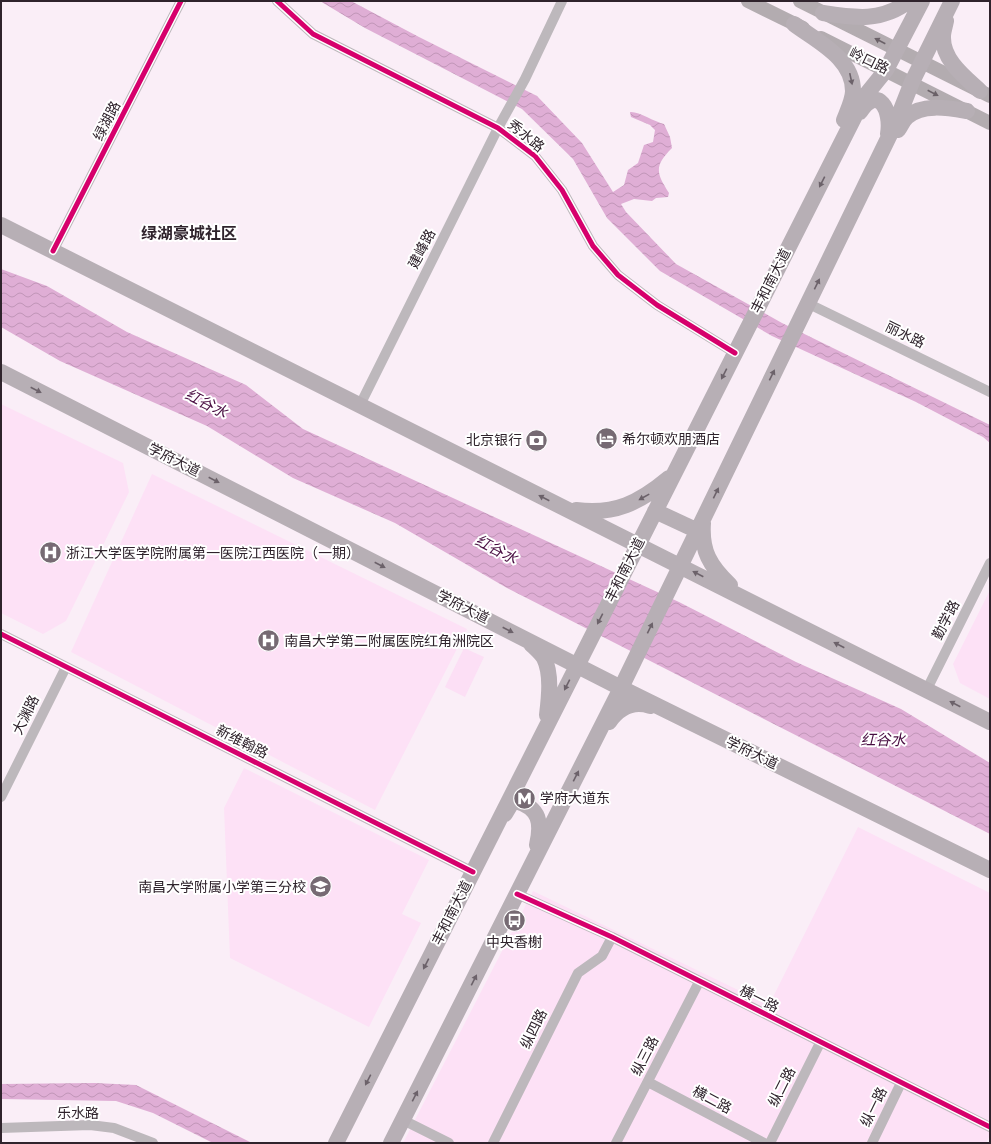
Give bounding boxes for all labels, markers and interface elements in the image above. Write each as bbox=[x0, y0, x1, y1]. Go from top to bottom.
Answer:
one-way arrow bbox=[874, 38, 886, 45]
street label: 岭口路 bbox=[846, 44, 892, 78]
one-way arrow bbox=[848, 73, 854, 85]
one-way arrow bbox=[927, 90, 939, 97]
street label: 绿湖路 bbox=[90, 98, 124, 144]
street label: 秀水路 bbox=[504, 116, 548, 156]
one-way arrow bbox=[819, 176, 825, 187]
district label: 绿湖豪城社区 bbox=[141, 224, 237, 244]
street label: 建峰路 bbox=[405, 226, 439, 272]
street label: 丰和南大道 bbox=[748, 246, 794, 316]
one-way arrow bbox=[814, 278, 820, 289]
street label: 丽水路 bbox=[882, 318, 928, 352]
one-way arrow bbox=[721, 368, 727, 380]
one-way arrow bbox=[769, 370, 775, 381]
water label: 红谷水 bbox=[182, 385, 231, 423]
one-way arrow bbox=[30, 387, 42, 393]
hotel icon: 希尔顿欢朋酒店 bbox=[594, 426, 620, 452]
bank icon: 北京银行 bbox=[524, 427, 550, 453]
place label: 希尔顿欢朋酒店 bbox=[622, 431, 720, 448]
place label: 北京银行 bbox=[466, 432, 522, 449]
street label: 学府大道 bbox=[145, 440, 203, 480]
one-way arrow bbox=[208, 477, 220, 484]
one-way arrow bbox=[713, 487, 719, 498]
one-way arrow bbox=[638, 493, 650, 500]
one-way arrow bbox=[539, 494, 550, 501]
water label: 红谷水 bbox=[472, 531, 521, 569]
street label: 丰和南大道 bbox=[602, 535, 648, 605]
hospital icon: 浙江大学医学院附属第一医院江西医院（一期） bbox=[37, 540, 63, 566]
place label: 浙江大学医学院附属第一医院江西医院（一期） bbox=[66, 545, 360, 562]
one-way arrow bbox=[374, 561, 386, 568]
one-way arrow bbox=[692, 571, 704, 578]
street label: 学府大道 bbox=[434, 587, 492, 627]
street label: 勤学路 bbox=[929, 597, 963, 643]
one-way arrow bbox=[597, 613, 604, 624]
one-way arrow bbox=[647, 622, 653, 634]
one-way arrow bbox=[503, 627, 514, 633]
hospital icon: 南昌大学第二附属医院红角洲院区 bbox=[256, 628, 282, 654]
place label: 南昌大学第二附属医院红角洲院区 bbox=[284, 633, 494, 650]
one-way arrow bbox=[834, 642, 845, 649]
one-way arrow bbox=[564, 680, 570, 691]
street label: 大渊路 bbox=[9, 692, 43, 738]
one-way arrow bbox=[950, 701, 961, 707]
street label: 新维翰路 bbox=[213, 722, 271, 762]
water label: 红谷水 bbox=[860, 731, 906, 750]
street label: 学府大道 bbox=[723, 733, 781, 773]
one-way arrow bbox=[573, 770, 580, 782]
metro station icon: 学府大道东 bbox=[512, 785, 538, 811]
place label: 学府大道东 bbox=[540, 790, 610, 807]
school or university icon: 南昌大学附属小学第三分校 bbox=[308, 874, 334, 900]
street label: 丰和南大道 bbox=[429, 878, 475, 948]
place label: 南昌大学附属小学第三分校 bbox=[138, 879, 306, 896]
bus stop icon: 中央香榭 bbox=[501, 907, 527, 933]
place label: 中央香榭 bbox=[486, 934, 542, 951]
one-way arrow bbox=[423, 958, 429, 970]
one-way arrow bbox=[471, 974, 477, 986]
street label: 横一路 bbox=[736, 982, 782, 1016]
street label: 纵四路 bbox=[517, 1006, 551, 1052]
street label: 纵三路 bbox=[628, 1033, 662, 1079]
street label: 纵二路 bbox=[765, 1064, 799, 1110]
one-way arrow bbox=[365, 1074, 371, 1086]
street label: 横二路 bbox=[689, 1083, 735, 1117]
street label: 纵一路 bbox=[857, 1084, 891, 1130]
one-way arrow bbox=[412, 1090, 418, 1102]
street label: 乐水路 bbox=[57, 1105, 99, 1122]

